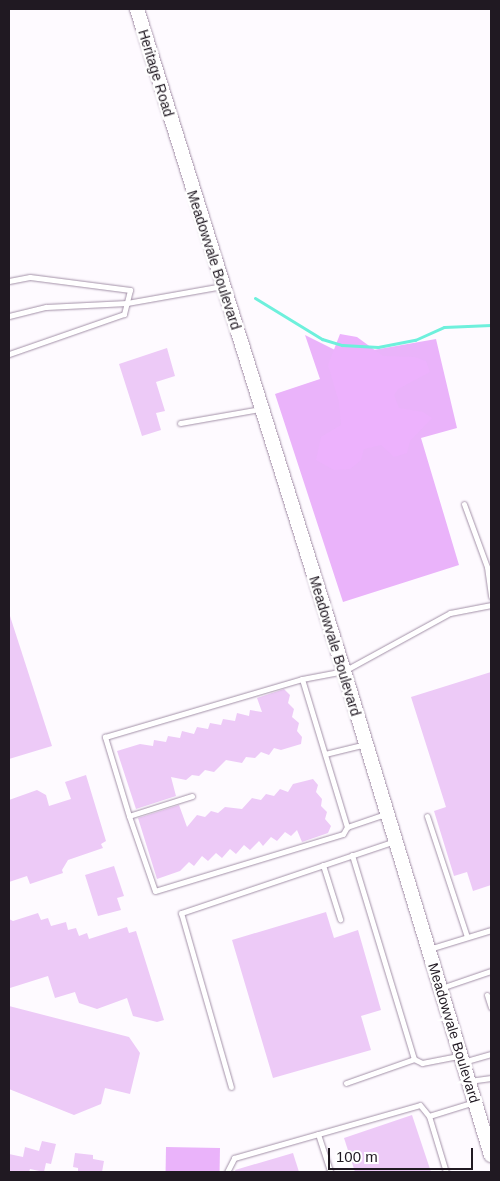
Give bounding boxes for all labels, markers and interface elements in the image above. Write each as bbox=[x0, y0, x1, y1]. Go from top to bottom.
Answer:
street label: Heritage Road bbox=[135, 27, 177, 119]
street label: Meadowvale Boulevard bbox=[184, 188, 244, 332]
street label: Meadowvale Boulevard bbox=[306, 574, 364, 718]
street label: Meadowvale Boulevard bbox=[425, 961, 483, 1105]
scale bar bbox=[330, 1138, 475, 1170]
text: 100 m bbox=[336, 1148, 378, 1165]

